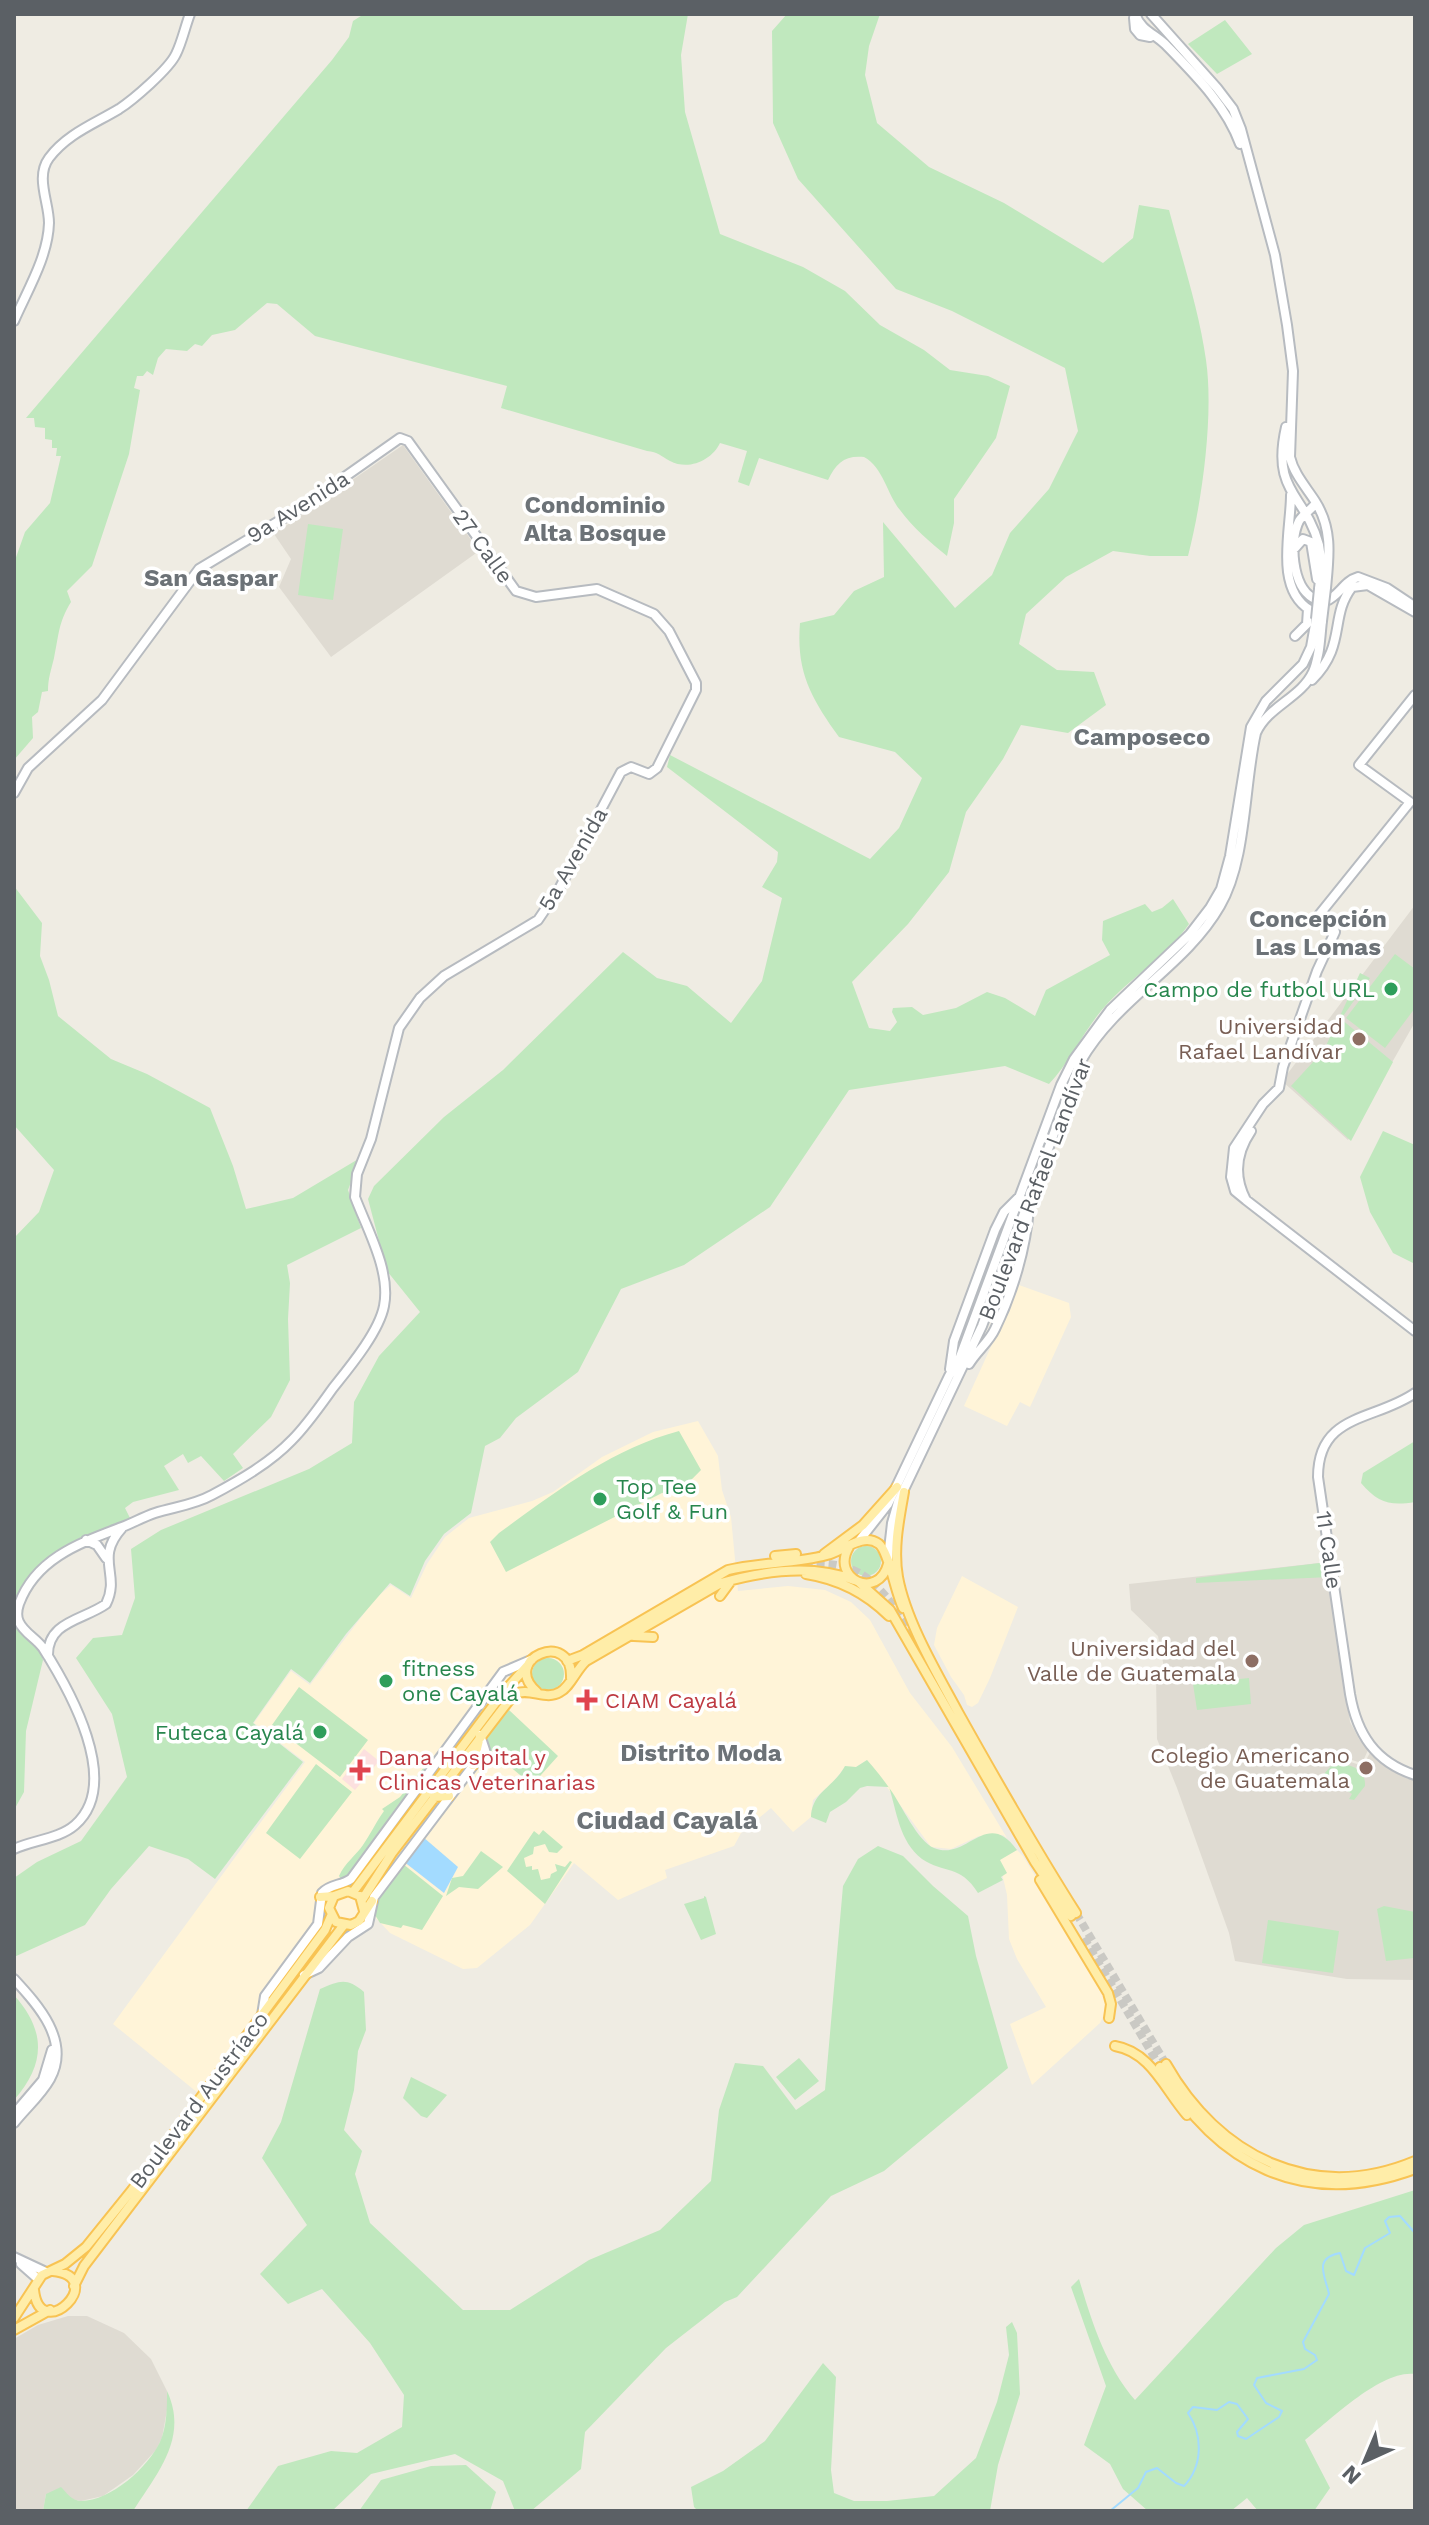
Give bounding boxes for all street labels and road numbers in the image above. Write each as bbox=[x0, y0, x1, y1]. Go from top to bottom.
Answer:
street label: 9a Avenida bbox=[242, 466, 354, 548]
street label: 27 Calle bbox=[448, 504, 518, 588]
street label: 5a Avenida bbox=[533, 803, 613, 915]
street label: Boulevard Rafael Landívar bbox=[973, 1054, 1097, 1324]
street label: 11 Calle bbox=[1311, 1509, 1347, 1591]
street label: Boulevard Austríaco bbox=[124, 2007, 274, 2193]

